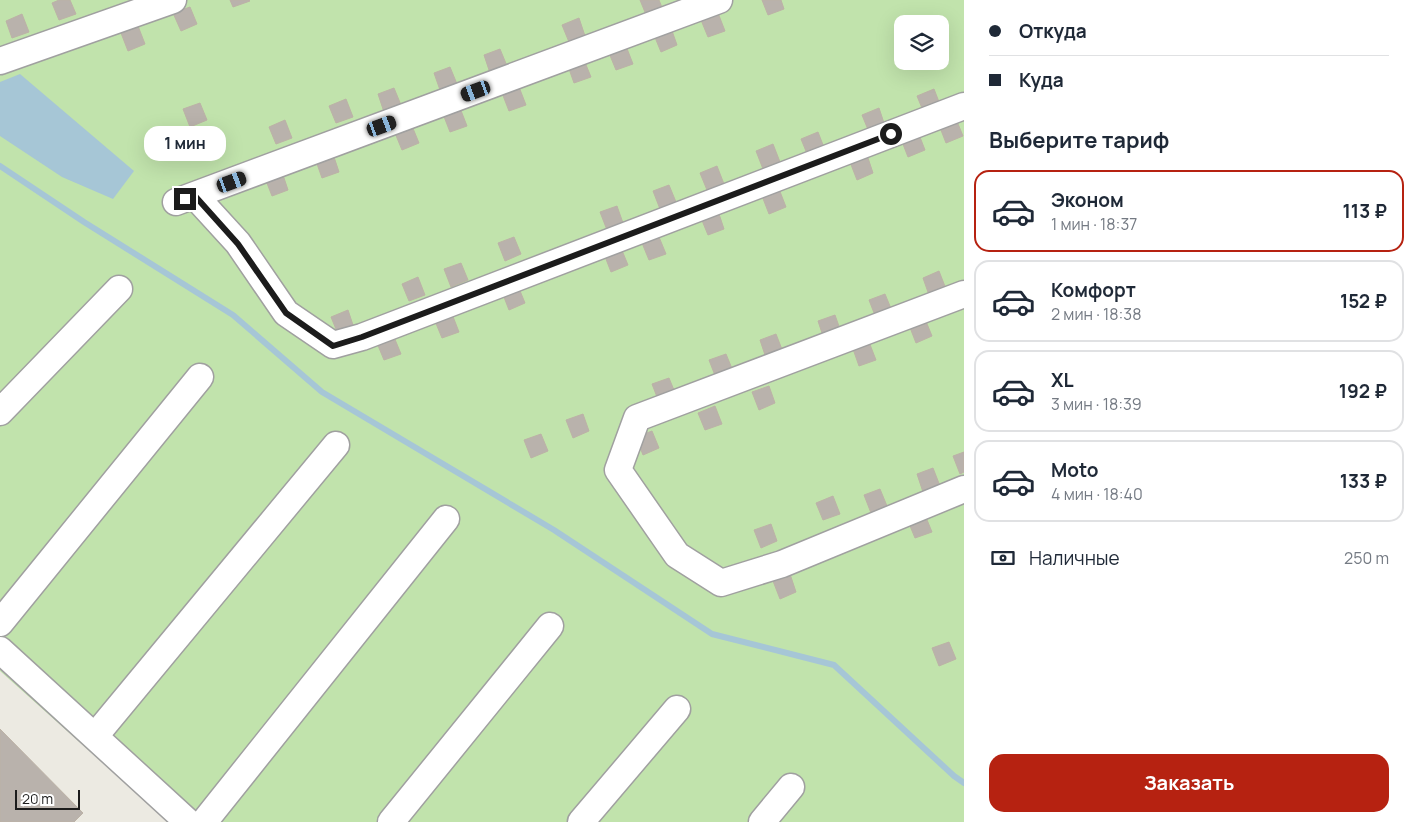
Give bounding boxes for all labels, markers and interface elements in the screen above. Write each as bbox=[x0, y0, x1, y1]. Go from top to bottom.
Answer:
map controls bbox=[894, 15, 949, 70]
button: layers bbox=[894, 15, 949, 70]
text: Откуда bbox=[1019, 18, 1087, 44]
text: Куда bbox=[1019, 67, 1064, 93]
car bbox=[459, 79, 492, 103]
car bbox=[365, 114, 398, 138]
route start bbox=[880, 123, 902, 145]
text: Выберите тариф bbox=[989, 125, 1169, 155]
callout: 1 мин bbox=[144, 126, 226, 162]
text: 1 мин bbox=[164, 132, 206, 154]
car bbox=[215, 170, 248, 194]
text: Эконом bbox=[1051, 187, 1124, 213]
route end bbox=[174, 188, 196, 210]
icon: car bbox=[991, 189, 1036, 234]
text: 113 ₽ bbox=[1342, 198, 1387, 224]
text: 1 мин · 18:37 bbox=[1051, 213, 1137, 235]
text: Комфорт bbox=[1051, 277, 1136, 303]
icon: car bbox=[991, 279, 1036, 324]
text: 152 ₽ bbox=[1340, 288, 1387, 314]
text: 2 мин · 18:38 bbox=[1051, 303, 1141, 325]
text: XL bbox=[1051, 367, 1074, 393]
icon: car bbox=[991, 369, 1036, 414]
text: 192 ₽ bbox=[1339, 378, 1387, 404]
text: 3 мин · 18:39 bbox=[1051, 393, 1142, 415]
text: Moto bbox=[1051, 457, 1098, 483]
icon: car bbox=[991, 459, 1036, 504]
text: 133 ₽ bbox=[1340, 468, 1387, 494]
text: 4 мин · 18:40 bbox=[1051, 483, 1143, 505]
icon: cash bbox=[989, 544, 1017, 572]
text: Наличные bbox=[1029, 545, 1120, 571]
text: 250 m bbox=[1344, 547, 1389, 569]
button: Заказать bbox=[989, 754, 1389, 812]
scale bar bbox=[15, 787, 80, 810]
text: 20 m bbox=[22, 789, 53, 808]

